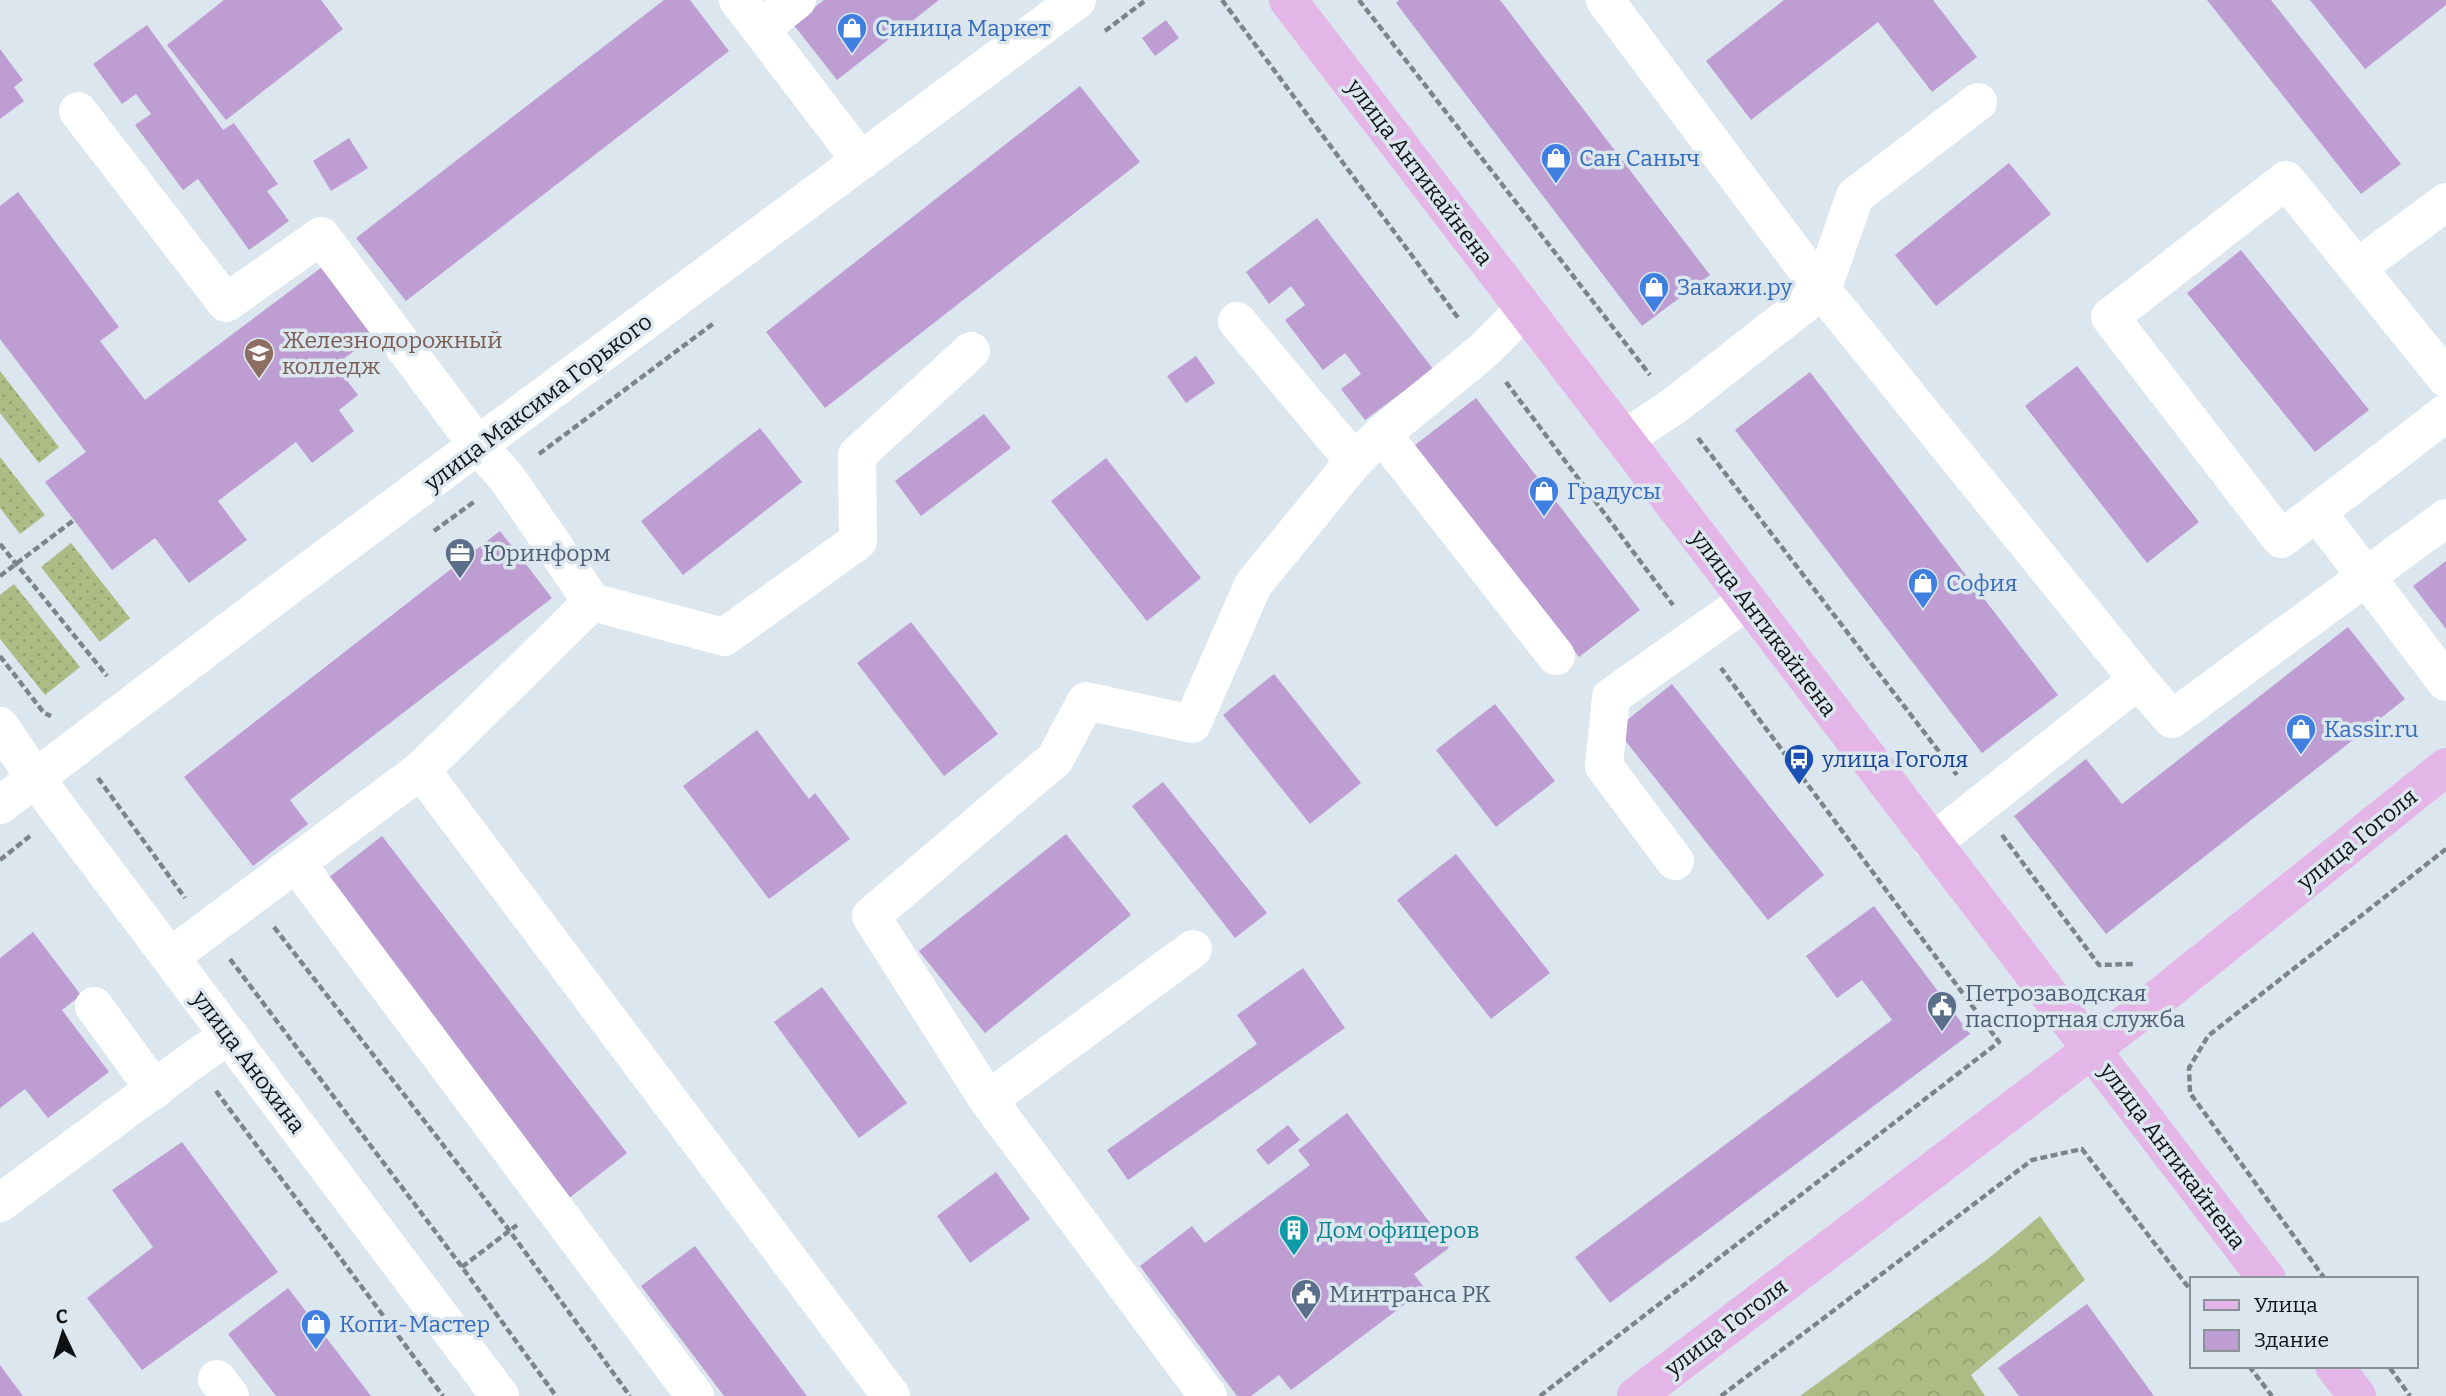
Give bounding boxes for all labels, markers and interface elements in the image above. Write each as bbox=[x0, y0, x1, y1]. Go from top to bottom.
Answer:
shop icon: Синица Маркет bbox=[835, 11, 869, 55]
place label: Синица Маркет bbox=[875, 14, 1051, 42]
street label: улица Антикайнена bbox=[1340, 72, 1500, 271]
shop icon: Сан Саныч bbox=[1539, 141, 1573, 185]
place label: Сан Саныч bbox=[1579, 144, 1700, 172]
shop icon: Закажи.ру bbox=[1637, 270, 1671, 314]
place label: Закажи.ру bbox=[1677, 273, 1793, 301]
street label: улица Максима Горького bbox=[418, 307, 657, 497]
place label: Железнодорожный колледж bbox=[282, 326, 502, 380]
school or university icon: Железнодорожный колледж bbox=[242, 336, 276, 380]
shop icon: Градусы bbox=[1527, 474, 1561, 518]
place label: Градусы bbox=[1567, 477, 1661, 505]
street label: улица Антикайнена bbox=[1684, 523, 1844, 722]
office icon: Юринформ bbox=[443, 536, 477, 580]
place label: Юринформ bbox=[483, 539, 610, 567]
shop icon: София bbox=[1906, 566, 1940, 610]
place label: София bbox=[1946, 569, 2017, 597]
shop icon: Kassir.ru bbox=[2284, 712, 2318, 756]
place label: Kassir.ru bbox=[2324, 715, 2419, 743]
bus stop icon: улица Гоголя bbox=[1782, 742, 1816, 786]
place label: улица Гоголя bbox=[1821, 745, 1968, 773]
street label: улица Гоголя bbox=[2291, 782, 2423, 897]
place label: Петрозаводская паспортная служба bbox=[1965, 979, 2186, 1033]
street label: улица Анохина bbox=[186, 984, 312, 1139]
public building icon: Петрозаводская паспортная служба bbox=[1925, 989, 1959, 1033]
street label: улица Антикайнена bbox=[2093, 1056, 2253, 1255]
building icon: Дом офицеров bbox=[1277, 1213, 1311, 1257]
place label: Дом офицеров bbox=[1317, 1216, 1479, 1244]
street label: улица Гоголя bbox=[1658, 1272, 1793, 1383]
public building icon: Минтранса РК bbox=[1289, 1277, 1323, 1321]
legend bbox=[2190, 1277, 2418, 1368]
place label: Минтранса РК bbox=[1329, 1280, 1491, 1308]
text: Улица bbox=[2254, 1292, 2318, 1318]
north arrow bbox=[28, 1298, 98, 1368]
text: С bbox=[55, 1305, 69, 1328]
shop icon: Копи-Мастер bbox=[299, 1307, 333, 1351]
place label: Копи-Мастер bbox=[339, 1310, 490, 1338]
text: Здание bbox=[2254, 1327, 2329, 1353]

